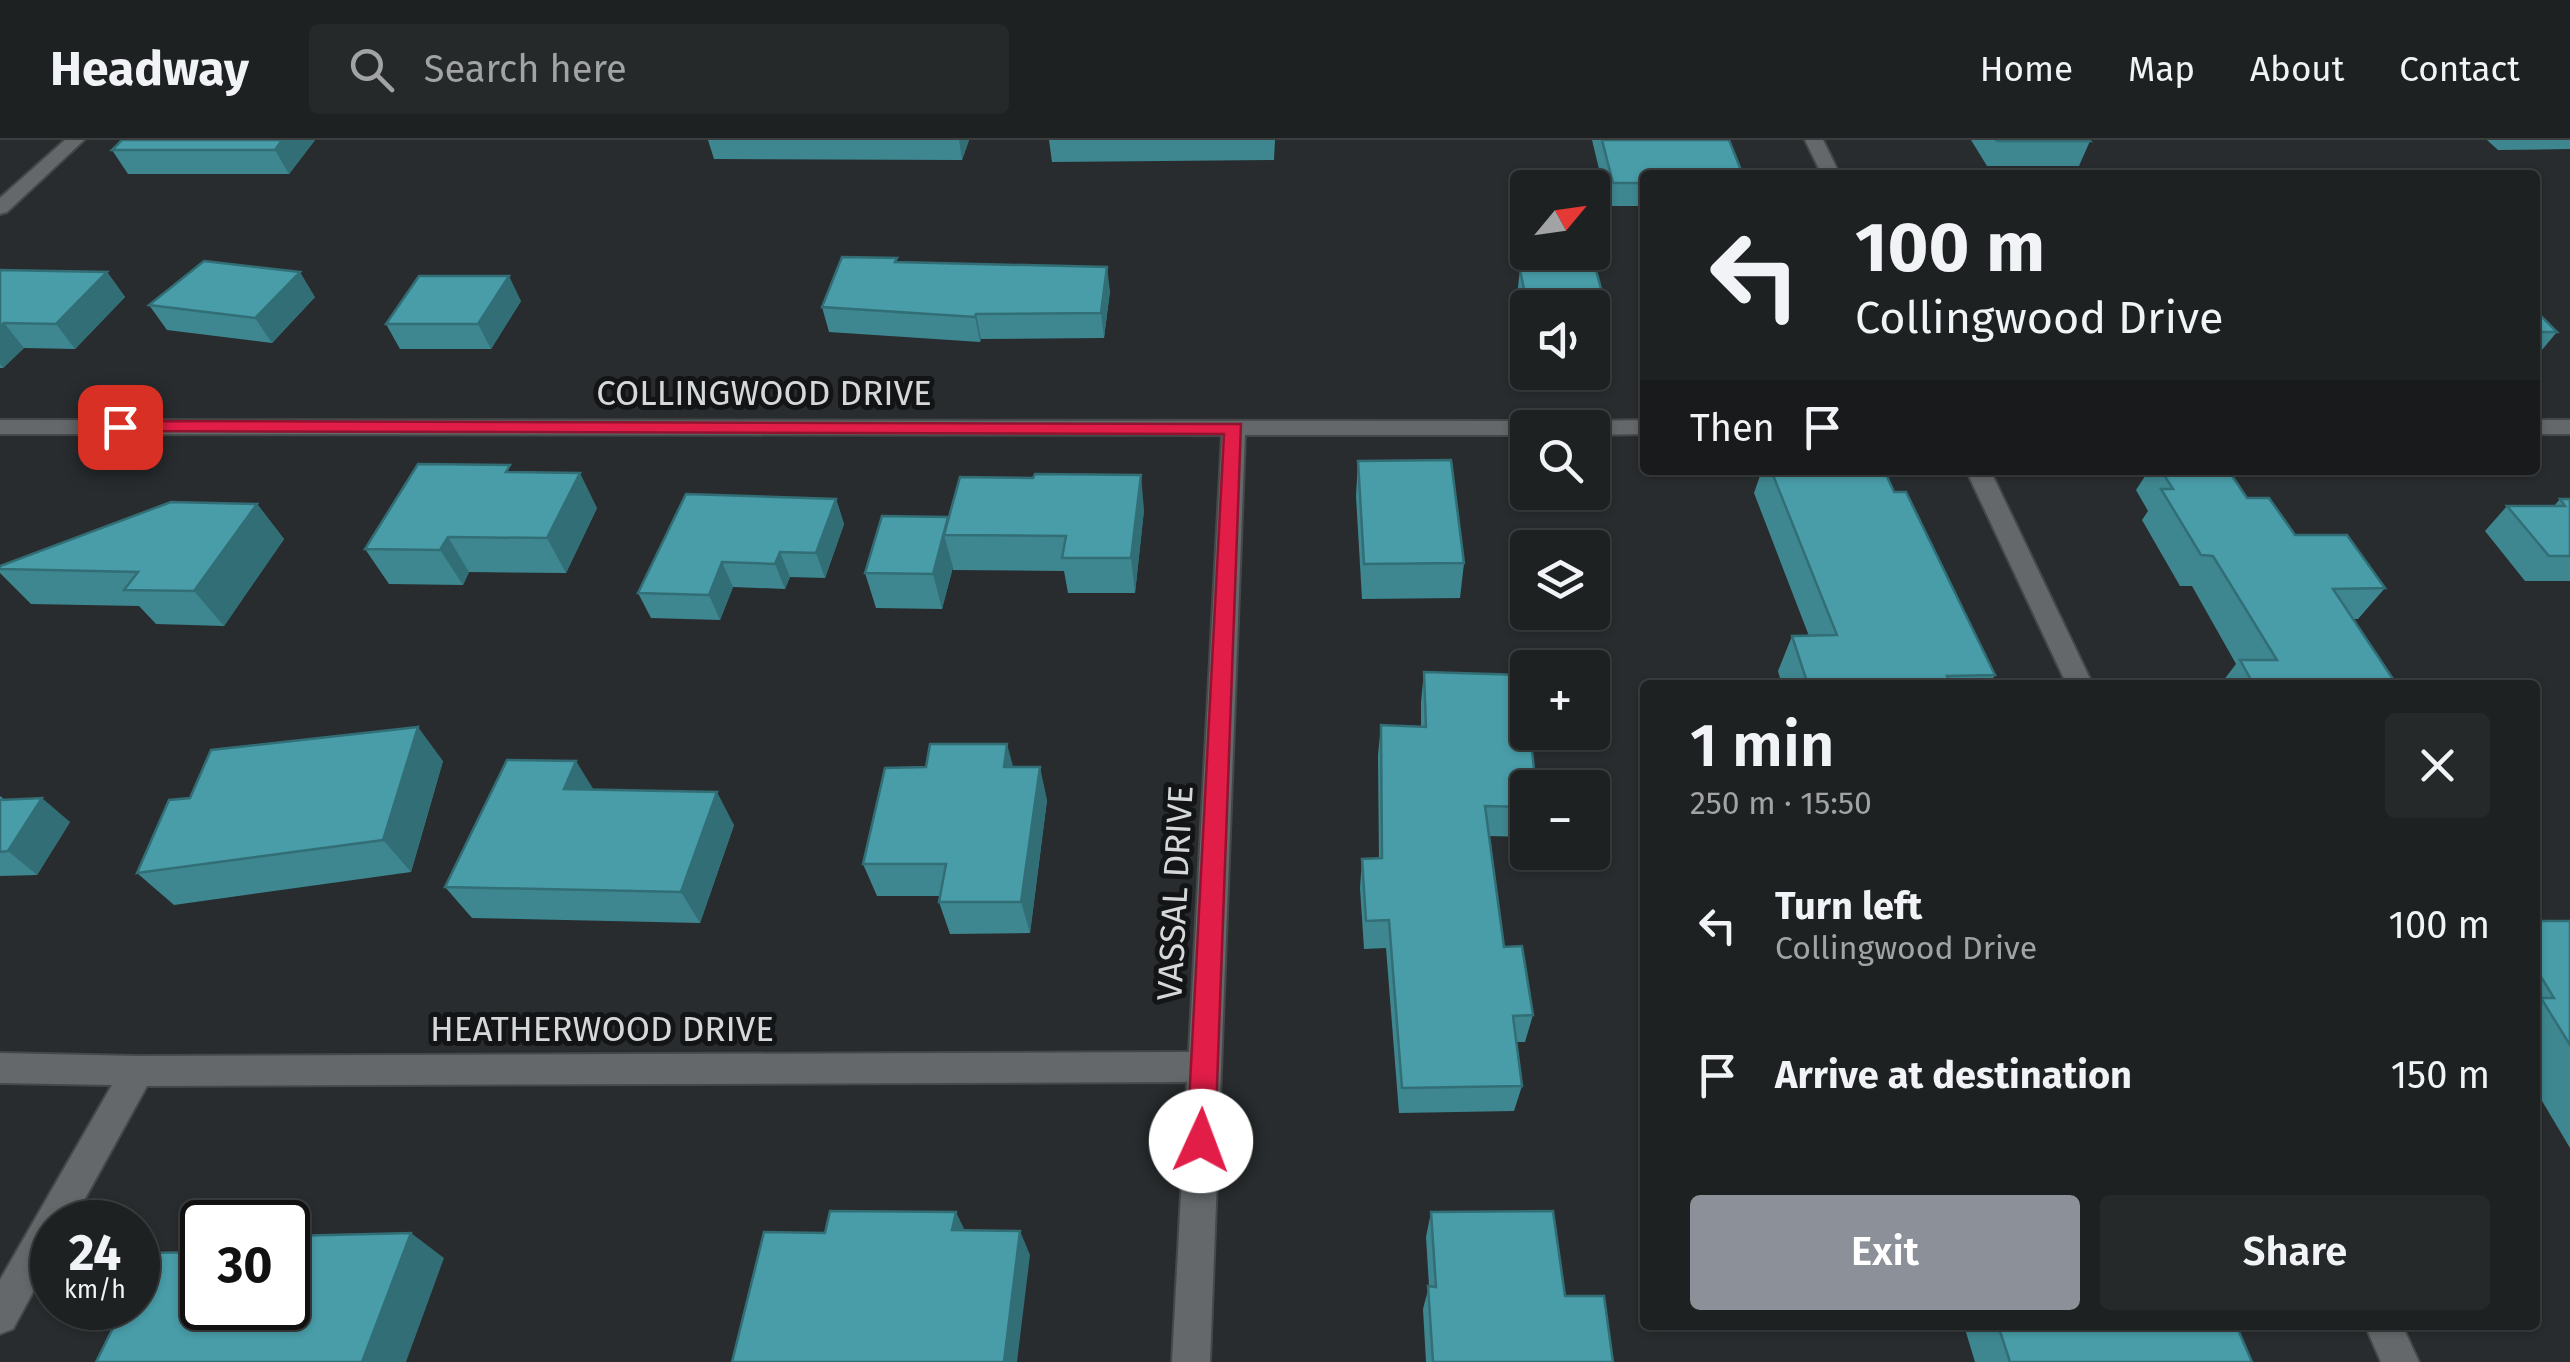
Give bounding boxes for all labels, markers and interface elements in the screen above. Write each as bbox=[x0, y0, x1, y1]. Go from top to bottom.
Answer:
search box bbox=[309, 24, 1009, 114]
text: Headway bbox=[50, 40, 249, 98]
icon: search bbox=[344, 42, 399, 97]
text: Search here bbox=[424, 46, 627, 92]
text: Home bbox=[1980, 48, 2073, 90]
text: Map bbox=[2128, 48, 2195, 90]
text: About bbox=[2250, 48, 2344, 90]
text: Contact bbox=[2399, 48, 2520, 90]
north arrow bbox=[1510, 170, 1610, 270]
map controls bbox=[1510, 170, 1610, 870]
text: 100 m bbox=[1855, 206, 2045, 290]
icon: left bbox=[1690, 210, 1820, 340]
button: sound bbox=[1510, 290, 1610, 390]
text: Collingwood Drive bbox=[1855, 291, 2224, 345]
street label: COLLINGWOOD DRIVE bbox=[596, 372, 932, 414]
pin bbox=[78, 385, 163, 470]
icon: arrive bbox=[93, 400, 148, 455]
icon: arrive bbox=[1795, 400, 1850, 455]
text: Then bbox=[1690, 405, 1775, 451]
button: search bbox=[1510, 410, 1610, 510]
button: layers bbox=[1510, 530, 1610, 630]
button: + bbox=[1510, 650, 1610, 750]
text: 1 min bbox=[1690, 710, 1835, 782]
button: close bbox=[2385, 713, 2490, 818]
button: − bbox=[1510, 770, 1610, 870]
street label: VASSAL DRIVE bbox=[1148, 784, 1202, 1002]
text: 250 m · 15:50 bbox=[1690, 784, 1872, 822]
text: Turn left bbox=[1775, 883, 1922, 929]
icon: left bbox=[1690, 898, 1745, 953]
text: 100 m bbox=[2389, 902, 2490, 948]
text: Collingwood Drive bbox=[1775, 929, 2037, 967]
street label: HEATHERWOOD DRIVE bbox=[430, 1008, 774, 1050]
icon: arrive bbox=[1690, 1048, 1745, 1103]
text: Arrive at destination bbox=[1775, 1052, 2132, 1098]
text: 150 m bbox=[2391, 1052, 2490, 1098]
position arrow bbox=[1149, 1089, 1253, 1193]
button: Exit bbox=[1690, 1195, 2080, 1310]
button: Share bbox=[2100, 1195, 2490, 1310]
speed limit sign: 30 bbox=[180, 1200, 310, 1330]
text: 24 bbox=[69, 1223, 121, 1283]
text: km/h bbox=[64, 1275, 126, 1305]

